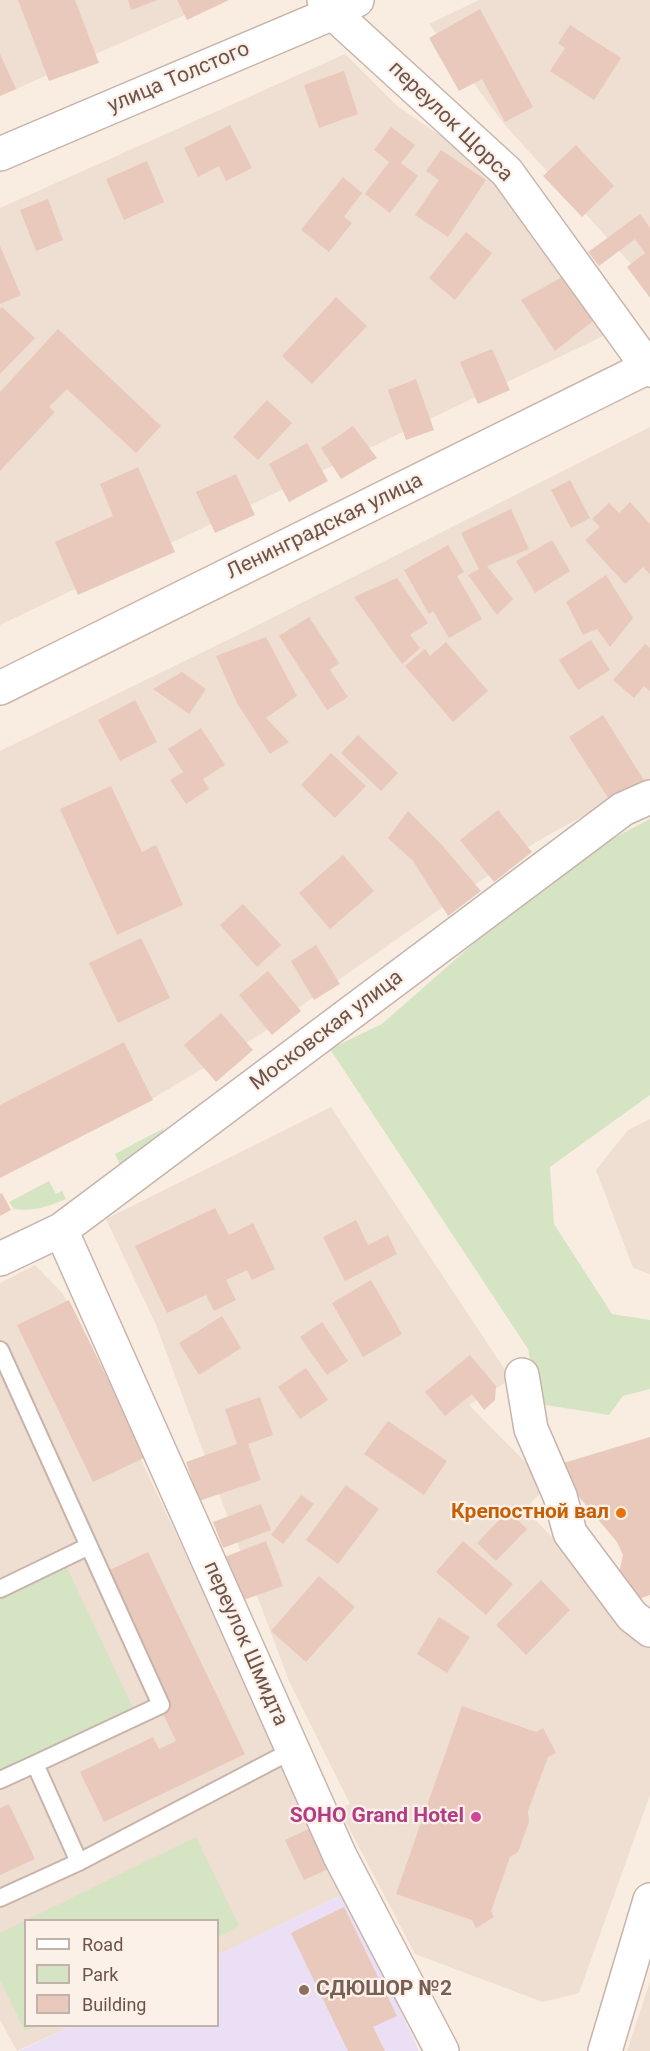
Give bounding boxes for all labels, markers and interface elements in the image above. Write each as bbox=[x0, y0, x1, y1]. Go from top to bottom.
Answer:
street label: улица Толстого bbox=[104, 37, 254, 119]
street label: переулок Щорса bbox=[383, 56, 517, 188]
street label: Ленинградская улица bbox=[223, 469, 427, 585]
street label: Московская улица bbox=[246, 965, 408, 1097]
place label: Крепостной вал bbox=[451, 1500, 609, 1526]
marker: Крепостной вал bbox=[614, 1506, 628, 1520]
street label: переулок Шмидта bbox=[197, 1558, 293, 1730]
place label: SOHO Grand Hotel bbox=[290, 1804, 464, 1830]
marker: SOHO Grand Hotel bbox=[469, 1810, 483, 1824]
legend bbox=[24, 1919, 219, 2027]
text: Road bbox=[82, 1934, 123, 1955]
text: Park bbox=[82, 1964, 118, 1985]
place label: СДЮШОР №2 bbox=[316, 1977, 452, 2003]
marker: СДЮШОР №2 bbox=[297, 1983, 311, 1997]
text: Building bbox=[82, 1994, 146, 2015]

